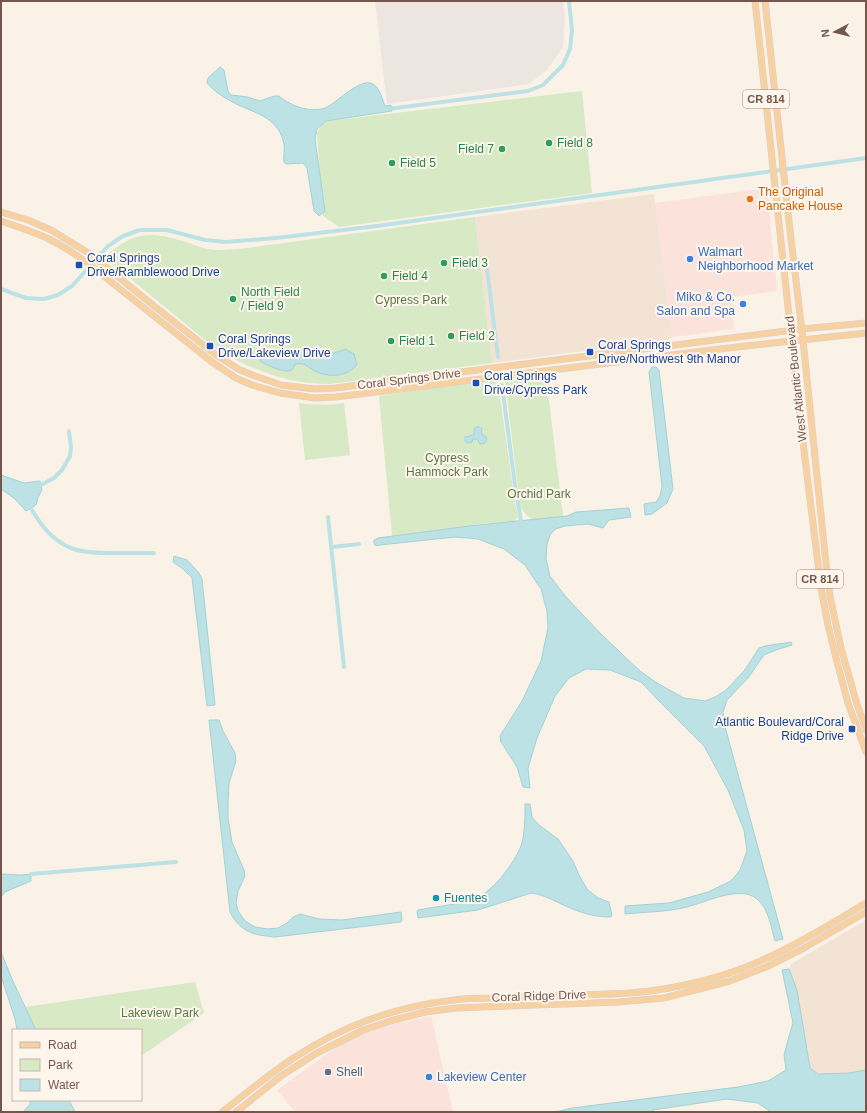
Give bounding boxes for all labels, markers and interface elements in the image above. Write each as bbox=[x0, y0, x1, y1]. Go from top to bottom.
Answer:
north arrow bbox=[815, 12, 855, 52]
text: N bbox=[819, 28, 832, 38]
road number: CR 814 bbox=[743, 90, 789, 108]
place label: Field 8 bbox=[557, 136, 593, 150]
marker: Field 8 bbox=[544, 138, 554, 148]
place label: Field 7 bbox=[458, 142, 494, 156]
marker: Field 7 bbox=[497, 144, 507, 154]
place label: Field 5 bbox=[400, 156, 436, 170]
marker: Field 5 bbox=[387, 158, 397, 168]
place label: The Original Pancake House bbox=[758, 185, 843, 213]
marker: The Original Pancake House bbox=[745, 194, 755, 204]
place label: Walmart Neighborhood Market bbox=[698, 245, 814, 273]
place label: Coral Springs Drive/Ramblewood Drive bbox=[87, 251, 220, 279]
marker: Walmart Neighborhood Market bbox=[685, 254, 695, 264]
place label: Field 3 bbox=[452, 256, 488, 270]
marker: Field 3 bbox=[439, 258, 449, 268]
marker: Coral Springs Drive/Ramblewood Drive bbox=[74, 260, 84, 270]
place label: Field 4 bbox=[392, 269, 428, 283]
marker: Field 4 bbox=[379, 271, 389, 281]
place label: North Field / Field 9 bbox=[241, 285, 300, 313]
place label: Miko & Co. Salon and Spa bbox=[656, 290, 735, 318]
park label: Cypress Park bbox=[375, 293, 448, 307]
marker: North Field / Field 9 bbox=[228, 294, 238, 304]
marker: Miko & Co. Salon and Spa bbox=[738, 299, 748, 309]
street label: West Atlantic Boulevard bbox=[782, 315, 810, 443]
place label: Field 2 bbox=[459, 329, 495, 343]
marker: Field 2 bbox=[446, 331, 456, 341]
place label: Coral Springs Drive/Lakeview Drive bbox=[218, 332, 331, 360]
place label: Field 1 bbox=[399, 334, 435, 348]
marker: Field 1 bbox=[386, 336, 396, 346]
place label: Coral Springs Drive/Northwest 9th Manor bbox=[598, 338, 741, 366]
marker: Coral Springs Drive/Lakeview Drive bbox=[205, 341, 215, 351]
marker: Coral Springs Drive/Northwest 9th Manor bbox=[585, 347, 595, 357]
street label: Coral Springs Drive bbox=[357, 366, 462, 392]
place label: Coral Springs Drive/Cypress Park bbox=[484, 369, 588, 397]
marker: Coral Springs Drive/Cypress Park bbox=[471, 378, 481, 388]
park label: Cypress Hammock Park bbox=[406, 451, 489, 479]
park label: Orchid Park bbox=[507, 487, 572, 501]
road number: CR 814 bbox=[797, 570, 843, 588]
place label: Atlantic Boulevard/Coral Ridge Drive bbox=[715, 715, 844, 743]
marker: Atlantic Boulevard/Coral Ridge Drive bbox=[847, 724, 857, 734]
place label: Fuentes bbox=[444, 891, 487, 905]
marker: Fuentes bbox=[431, 893, 441, 903]
street label: Coral Ridge Drive bbox=[491, 987, 587, 1005]
park label: Lakeview Park bbox=[121, 1006, 200, 1020]
legend bbox=[12, 1029, 142, 1101]
text: Road bbox=[48, 1038, 77, 1052]
text: Park bbox=[48, 1058, 74, 1072]
place label: Shell bbox=[336, 1065, 363, 1079]
marker: Shell bbox=[323, 1067, 333, 1077]
place label: Lakeview Center bbox=[437, 1070, 526, 1084]
marker: Lakeview Center bbox=[424, 1072, 434, 1082]
text: Water bbox=[48, 1078, 80, 1092]

